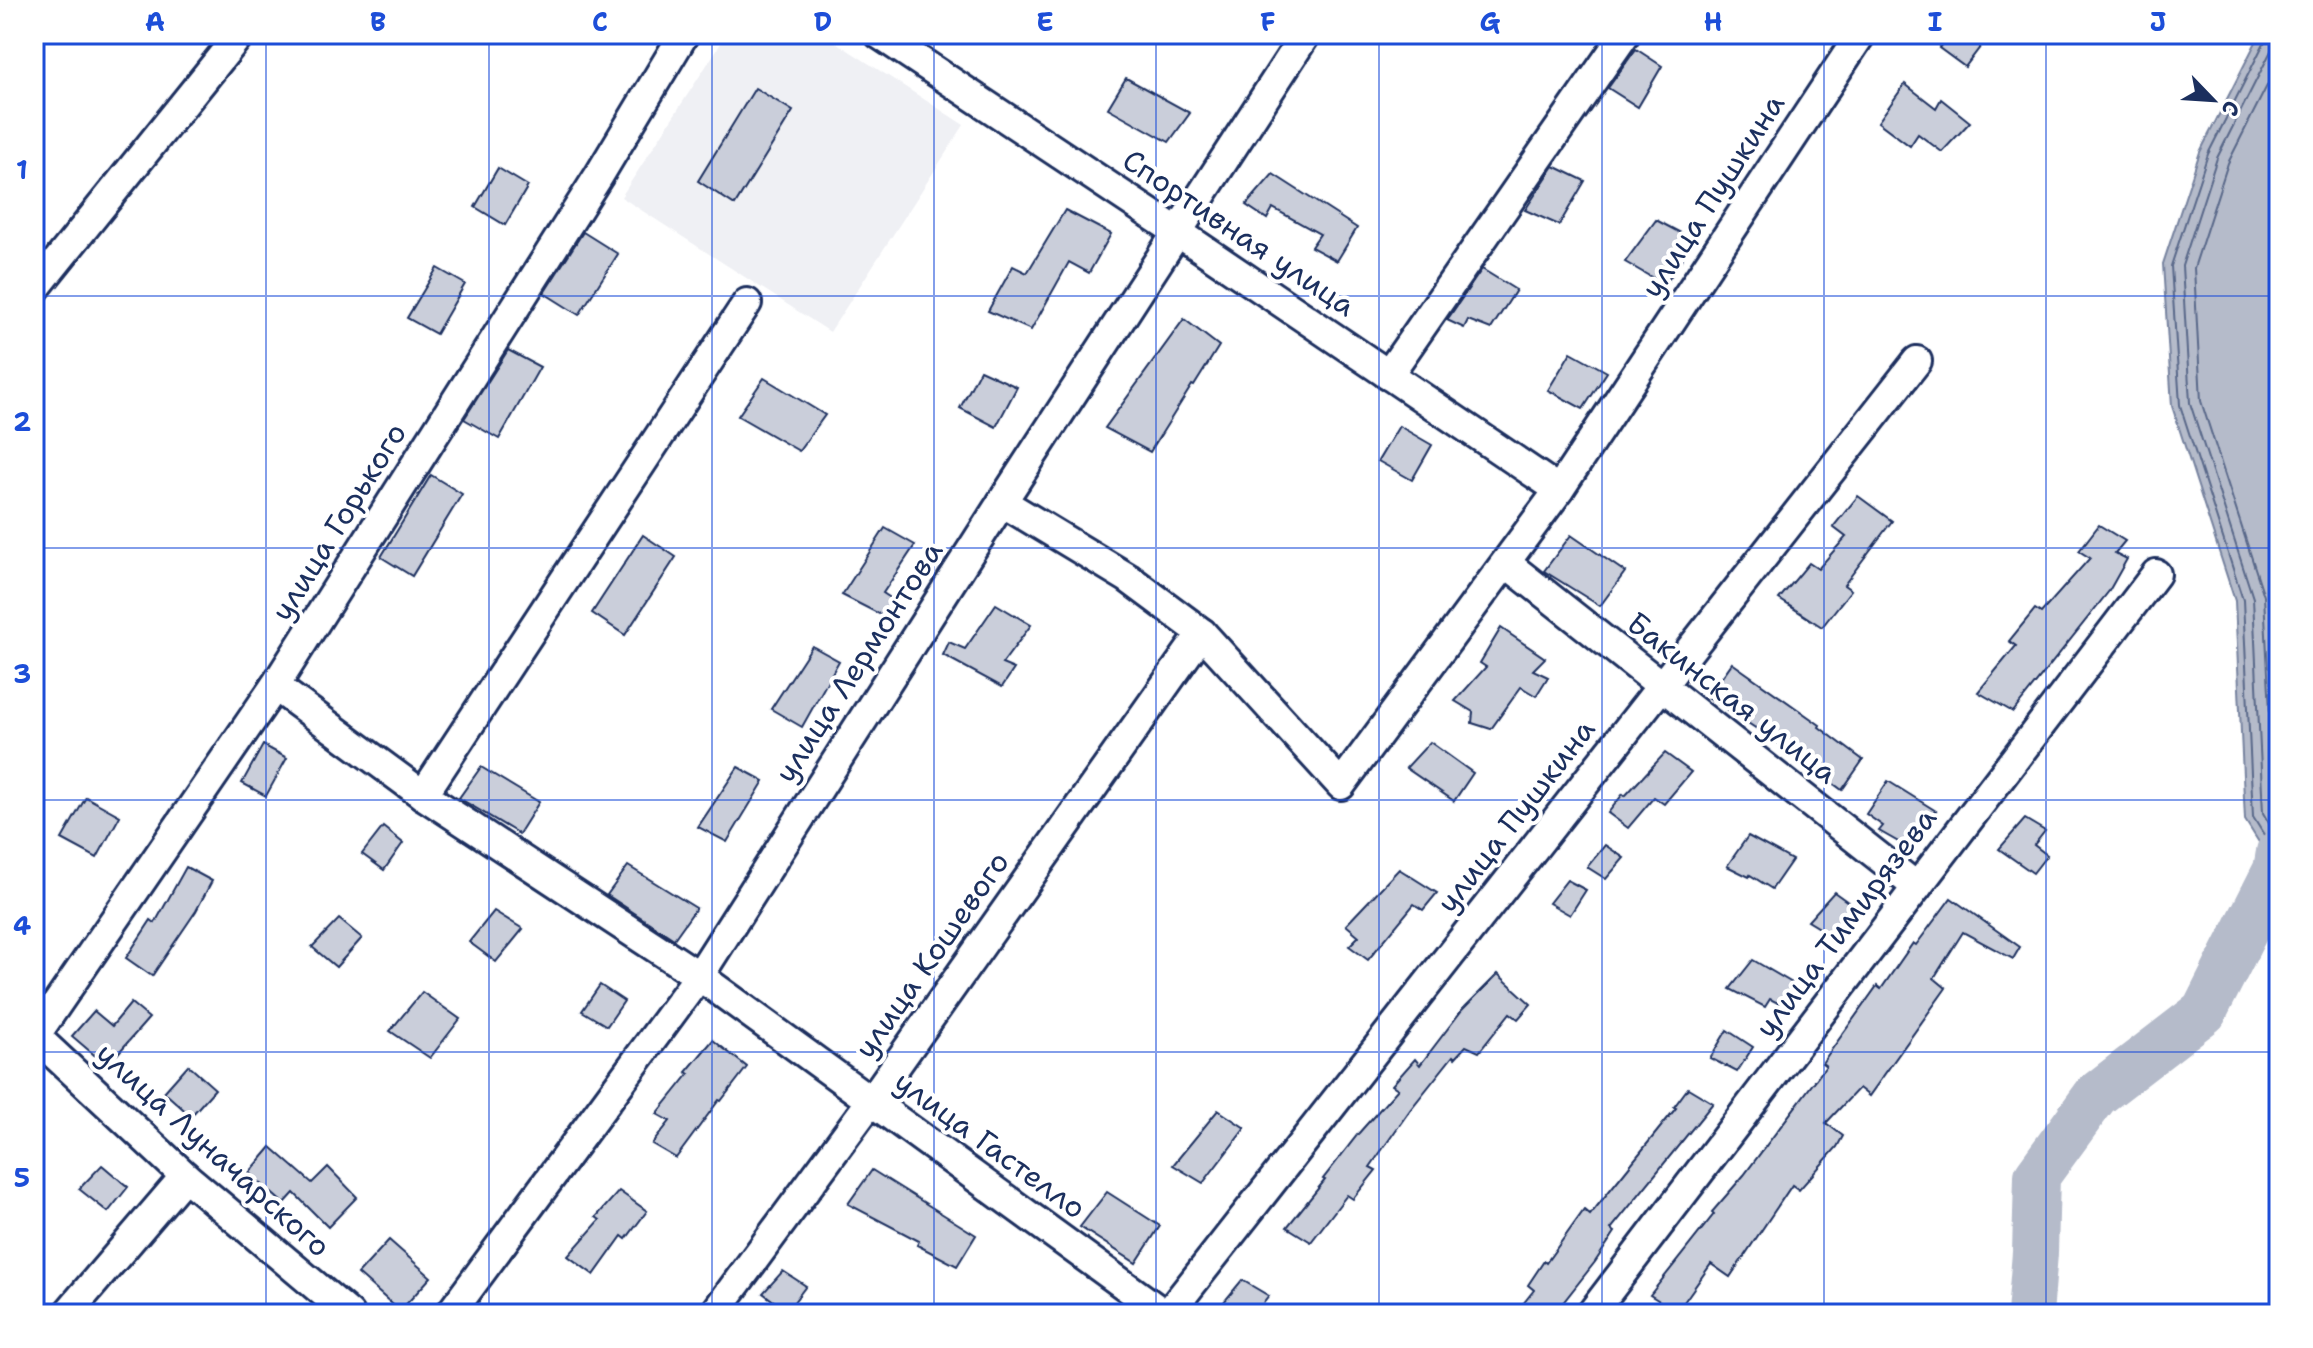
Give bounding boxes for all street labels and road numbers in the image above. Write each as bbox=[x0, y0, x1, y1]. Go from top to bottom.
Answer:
street label: улица Пушкина bbox=[1631, 86, 1794, 306]
street label: Спортивная улица bbox=[1115, 139, 1364, 326]
street label: улица Горького bbox=[261, 415, 416, 629]
street label: улица Лермонтова bbox=[765, 533, 952, 790]
street label: Бакинская улица bbox=[1619, 602, 1846, 793]
street label: улица Пушкина bbox=[1427, 710, 1604, 921]
street label: улица Тимирязева bbox=[1746, 799, 1946, 1046]
street label: улица Кошевого bbox=[845, 843, 1018, 1066]
street label: улица Луначарского bbox=[87, 1033, 339, 1266]
street label: улица Гастелло bbox=[886, 1061, 1094, 1228]

